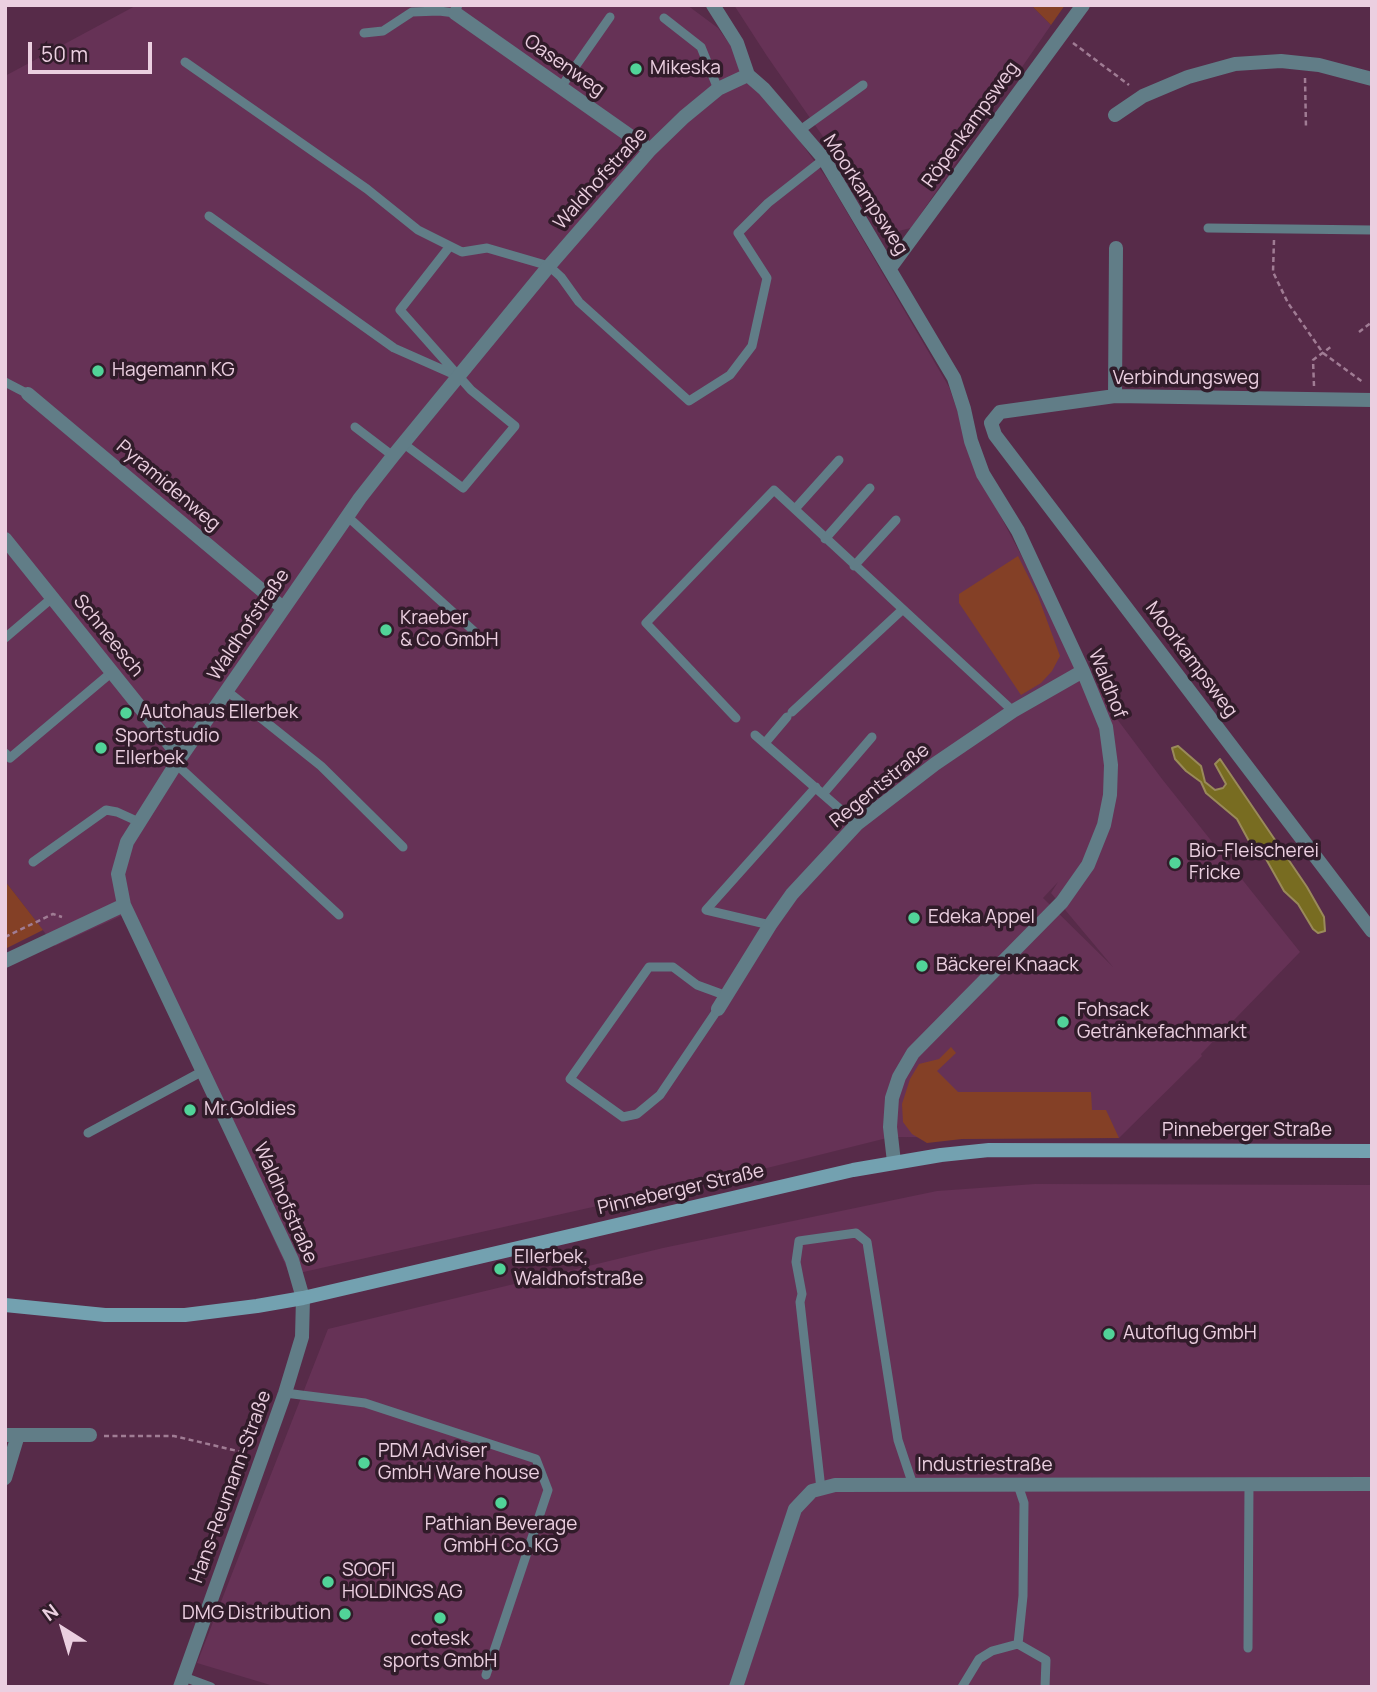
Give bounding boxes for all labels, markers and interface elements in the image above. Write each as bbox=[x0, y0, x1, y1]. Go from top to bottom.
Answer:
scale bar bbox=[32, 28, 156, 72]
street label: Oasenweg bbox=[519, 30, 609, 102]
text: 50 m bbox=[41, 40, 88, 68]
place label: Mikeska bbox=[650, 58, 721, 80]
street label: Röpenkampsweg bbox=[918, 58, 1024, 192]
marker: Mikeska bbox=[628, 61, 644, 77]
street label: Waldhofstraße bbox=[549, 123, 653, 235]
street label: Moorkampsweg bbox=[818, 131, 912, 259]
place label: Hagemann KG bbox=[112, 360, 235, 382]
marker: Hagemann KG bbox=[90, 363, 106, 379]
street label: Verbindungsweg bbox=[1113, 368, 1259, 390]
street label: Pyramidenweg bbox=[111, 436, 225, 536]
street label: Waldhofstraße bbox=[203, 565, 295, 685]
street label: Schneesch bbox=[68, 590, 148, 682]
street label: Moorkampsweg bbox=[1140, 598, 1242, 722]
place label: Kraeber & Co GmbH bbox=[400, 608, 499, 652]
marker: Kraeber & Co GmbH bbox=[378, 622, 394, 638]
street label: Waldhof bbox=[1083, 646, 1131, 722]
place label: Autohaus Ellerbek bbox=[140, 702, 298, 724]
marker: Autohaus Ellerbek bbox=[118, 705, 134, 721]
place label: Sportstudio Ellerbek bbox=[115, 726, 219, 770]
street label: Regentstraße bbox=[826, 739, 934, 833]
marker: Sportstudio Ellerbek bbox=[93, 740, 109, 756]
place label: Bio-Fleischerei Fricke bbox=[1189, 841, 1319, 885]
marker: Bio-Fleischerei Fricke bbox=[1167, 855, 1183, 871]
place label: Edeka Appel bbox=[928, 907, 1035, 929]
marker: Edeka Appel bbox=[906, 910, 922, 926]
place label: Bäckerei Knaack bbox=[936, 955, 1079, 977]
marker: Bäckerei Knaack bbox=[914, 958, 930, 974]
place label: Fohsack Getränkefachmarkt bbox=[1077, 1000, 1247, 1044]
marker: Fohsack Getränkefachmarkt bbox=[1055, 1014, 1071, 1030]
place label: Mr.Goldies bbox=[204, 1099, 296, 1121]
marker: Mr.Goldies bbox=[182, 1102, 198, 1118]
street label: Pinneberger Straße bbox=[1162, 1120, 1332, 1142]
street label: Waldhofstraße bbox=[248, 1139, 322, 1267]
street label: Pinneberger Straße bbox=[596, 1160, 766, 1220]
place label: Ellerbek, Waldhofstraße bbox=[514, 1247, 644, 1291]
marker: Ellerbek, Waldhofstraße bbox=[492, 1261, 508, 1277]
place label: Autoflug GmbH bbox=[1123, 1323, 1257, 1345]
marker: Autoflug GmbH bbox=[1101, 1326, 1117, 1342]
street label: Hans-Reumann-Straße bbox=[186, 1388, 276, 1586]
place label: PDM Adviser GmbH Ware house bbox=[378, 1441, 539, 1485]
marker: PDM Adviser GmbH Ware house bbox=[356, 1455, 372, 1471]
street label: Industriestraße bbox=[917, 1455, 1053, 1477]
marker: Pathian Beverage GmbH Co. KG bbox=[493, 1495, 509, 1511]
place label: Pathian Beverage GmbH Co. KG bbox=[425, 1514, 577, 1558]
place label: SOOFI HOLDINGS AG bbox=[342, 1560, 463, 1604]
marker: SOOFI HOLDINGS AG bbox=[320, 1574, 336, 1590]
north arrow bbox=[28, 1594, 98, 1664]
text: N bbox=[37, 1598, 64, 1627]
place label: DMG Distribution bbox=[182, 1603, 331, 1625]
marker: DMG Distribution bbox=[337, 1606, 353, 1622]
marker: cotesk sports GmbH bbox=[432, 1610, 448, 1626]
place label: cotesk sports GmbH bbox=[383, 1629, 497, 1673]

